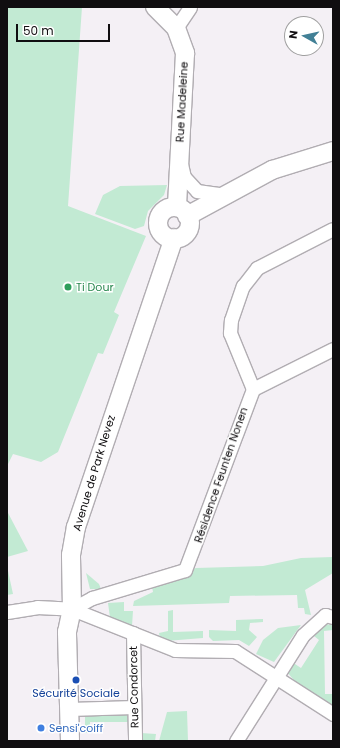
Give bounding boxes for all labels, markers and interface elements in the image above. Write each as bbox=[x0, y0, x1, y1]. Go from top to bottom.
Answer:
scale bar bbox=[18, 16, 112, 42]
north arrow bbox=[284, 16, 324, 56]
text: 50 m bbox=[23, 22, 54, 39]
text: N bbox=[285, 29, 302, 40]
street label: Rue Madeleine bbox=[173, 61, 191, 143]
place label: Ti Dour bbox=[76, 280, 114, 294]
marker: Ti Dour bbox=[63, 282, 73, 292]
street label: Résidence Feunten Nonen bbox=[192, 405, 250, 545]
street label: Avenue de Park Nevez bbox=[70, 413, 118, 533]
street label: Rue Condorcet bbox=[127, 646, 141, 728]
marker: Sécurité Sociale bbox=[71, 675, 81, 685]
place label: Sécurité Sociale bbox=[32, 686, 120, 700]
place label: Sensi'coiff bbox=[49, 721, 103, 735]
marker: Sensi'coiff bbox=[36, 723, 46, 733]

